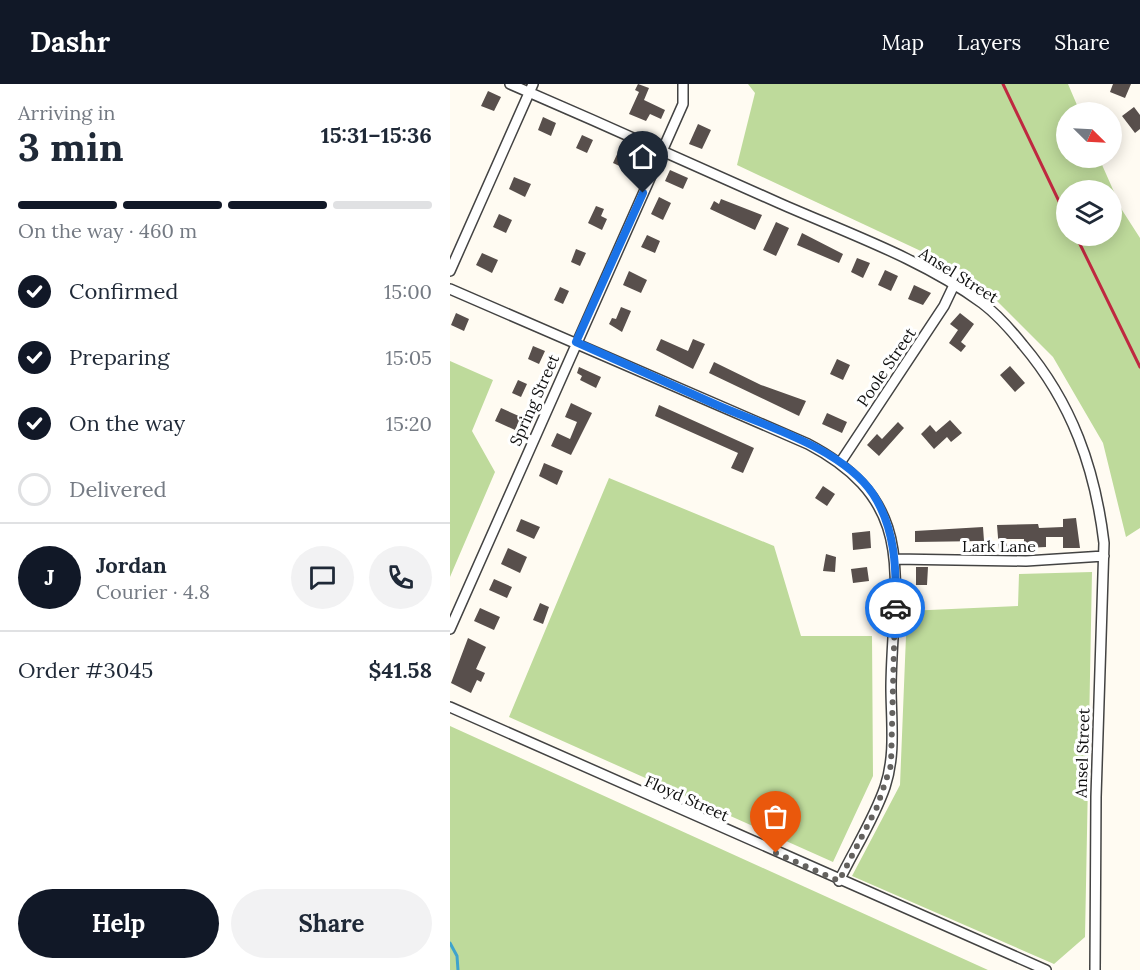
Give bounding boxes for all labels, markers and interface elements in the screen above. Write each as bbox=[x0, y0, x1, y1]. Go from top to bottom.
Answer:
text: Dashr bbox=[30, 24, 110, 60]
text: Map bbox=[881, 29, 924, 56]
text: Layers bbox=[957, 29, 1021, 56]
text: Share bbox=[1054, 29, 1110, 56]
text: Arriving in bbox=[18, 100, 115, 125]
north arrow bbox=[1056, 102, 1122, 168]
map controls bbox=[1056, 102, 1122, 246]
text: 15:31–15:36 bbox=[321, 121, 432, 149]
text: 3 min bbox=[18, 122, 124, 172]
pin bbox=[617, 131, 668, 193]
icon: home bbox=[626, 140, 659, 173]
button: layers bbox=[1056, 180, 1122, 246]
text: On the way · 460 m bbox=[18, 218, 197, 243]
street label: Ansel Street bbox=[915, 242, 1003, 308]
icon: check bbox=[18, 275, 51, 308]
text: Confirmed bbox=[69, 277, 178, 305]
text: 15:00 bbox=[384, 279, 432, 304]
street label: Poole Street bbox=[852, 323, 920, 410]
icon: check bbox=[18, 341, 51, 374]
text: Preparing bbox=[69, 343, 169, 371]
text: 15:05 bbox=[386, 345, 432, 370]
street label: Spring Street bbox=[505, 350, 563, 449]
icon: check bbox=[18, 407, 51, 440]
text: On the way bbox=[69, 409, 185, 437]
text: 15:20 bbox=[386, 411, 432, 436]
text: Delivered bbox=[69, 475, 167, 503]
street label: Lark Lane bbox=[962, 536, 1036, 556]
button: chat bbox=[291, 546, 354, 609]
button: phone bbox=[369, 546, 432, 609]
text: Jordan bbox=[96, 551, 167, 579]
text: J bbox=[45, 563, 54, 591]
courier bbox=[865, 578, 925, 638]
text: Courier · 4.8 bbox=[96, 579, 210, 604]
icon: car bbox=[879, 592, 912, 625]
text: Order #3045 bbox=[18, 656, 153, 684]
text: $41.58 bbox=[369, 656, 432, 684]
street label: Ansel Street bbox=[1070, 707, 1094, 799]
street label: Floyd Street bbox=[642, 771, 733, 826]
pin bbox=[750, 791, 801, 853]
icon: bag bbox=[759, 800, 792, 833]
button: Help bbox=[18, 889, 219, 958]
button: Share bbox=[231, 889, 432, 958]

